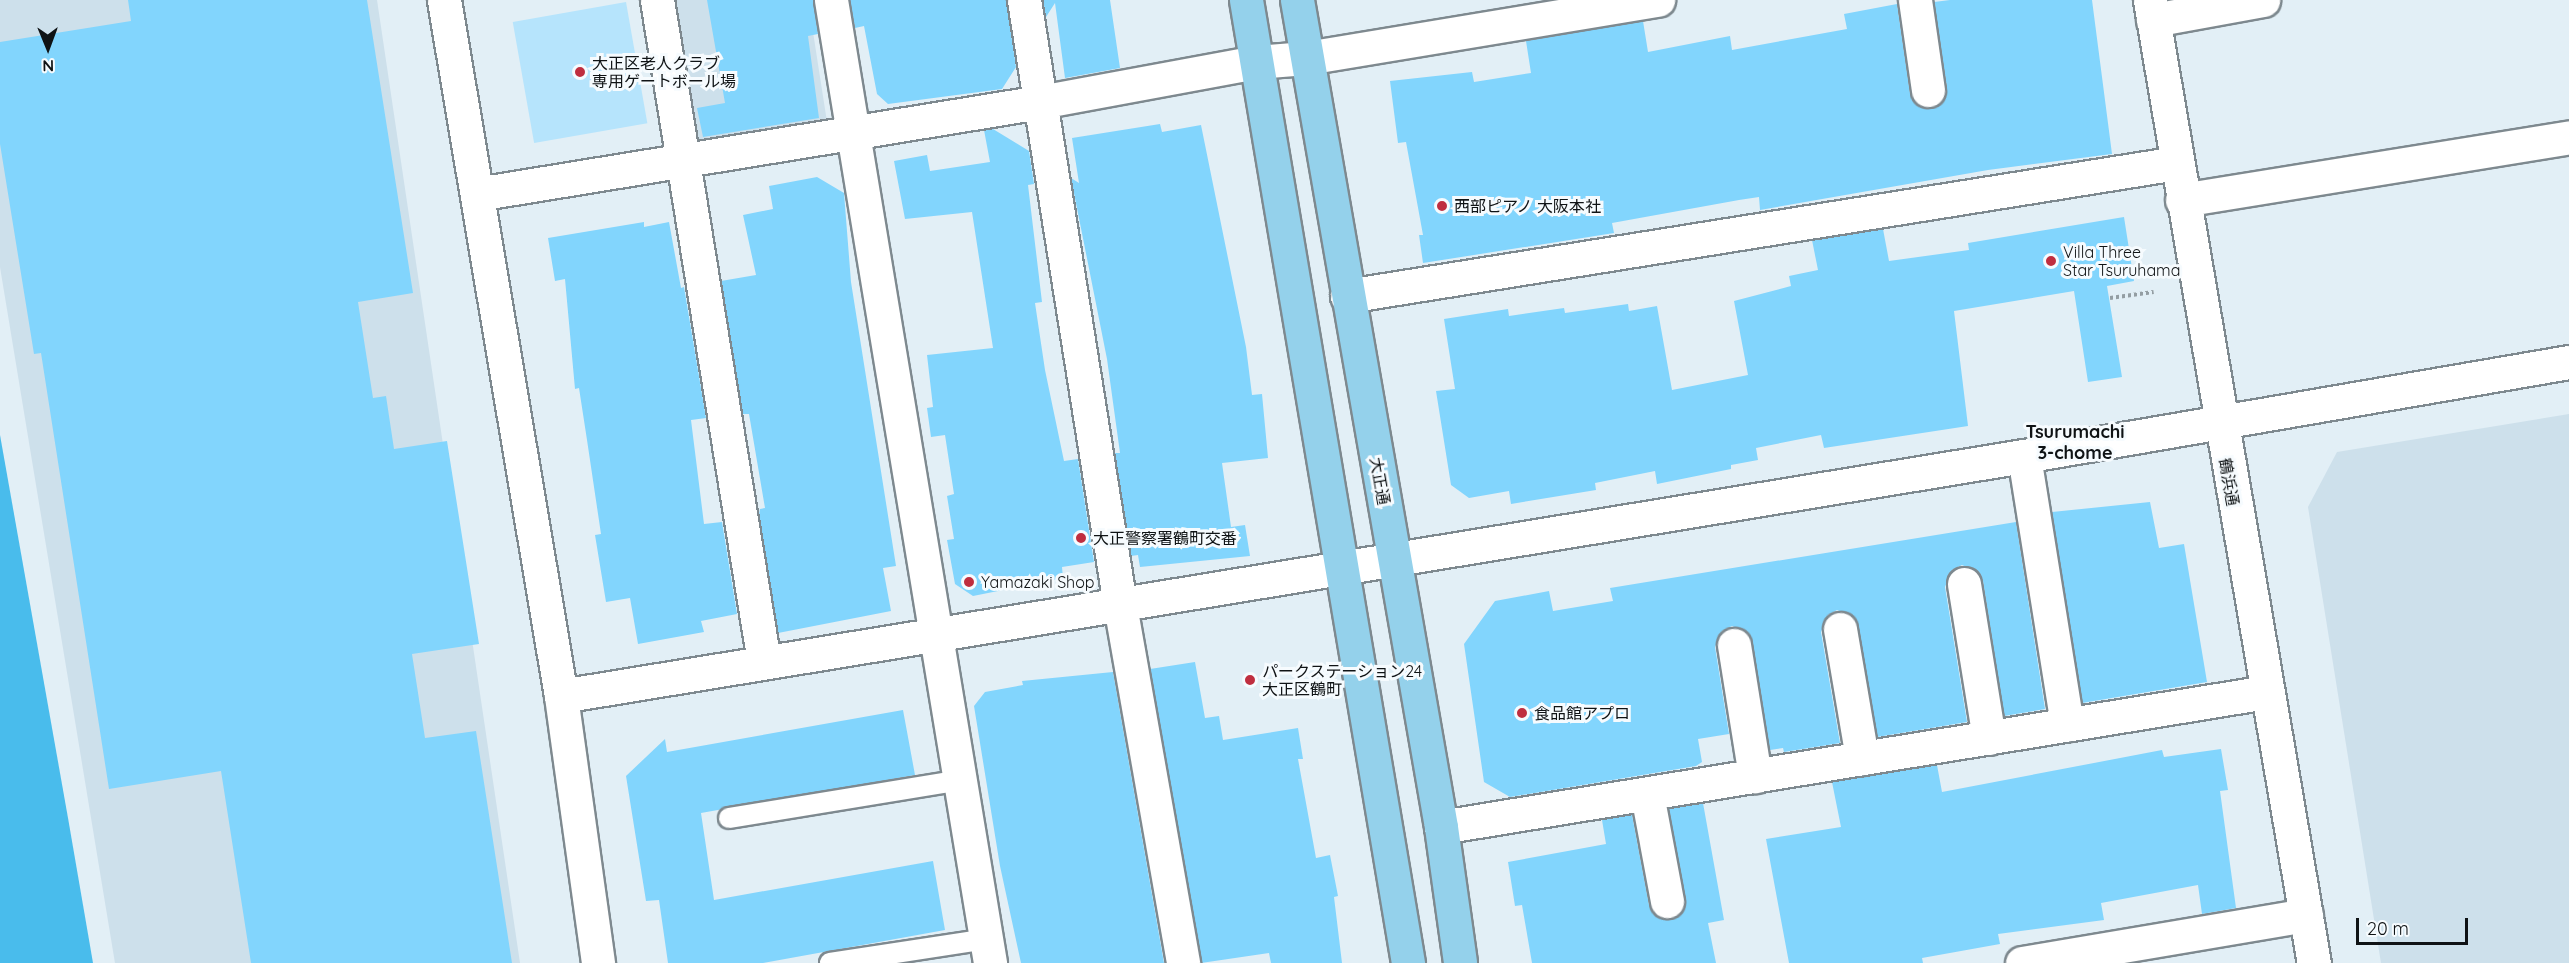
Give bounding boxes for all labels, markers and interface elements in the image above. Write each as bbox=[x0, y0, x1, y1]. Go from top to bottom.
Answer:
north arrow bbox=[18, 18, 78, 78]
place label: 大正区老人クラブ 専用ゲートボール場 bbox=[592, 53, 736, 91]
text: N bbox=[42, 56, 54, 76]
marker: 大正区老人クラブ 専用ゲートボール場 bbox=[573, 65, 587, 79]
place label: 西部ピアノ 大阪本社 bbox=[1454, 196, 1602, 216]
marker: 西部ピアノ 大阪本社 bbox=[1435, 199, 1449, 213]
place label: Villa Three Star Tsuruhama bbox=[2063, 242, 2180, 280]
marker: Villa Three Star Tsuruhama bbox=[2044, 254, 2058, 268]
district label: Tsurumachi 3-chome bbox=[2025, 422, 2125, 464]
street label: 大正通 bbox=[1366, 456, 1394, 506]
street label: 鶴浜通 bbox=[2215, 457, 2243, 507]
place label: 大正警察署鶴町交番 bbox=[1093, 528, 1237, 548]
marker: 大正警察署鶴町交番 bbox=[1074, 531, 1088, 545]
place label: Yamazaki Shop bbox=[981, 572, 1095, 592]
marker: Yamazaki Shop bbox=[962, 575, 976, 589]
place label: パークステーション24 大正区鶴町 bbox=[1262, 661, 1423, 699]
marker: パークステーション24 大正区鶴町 bbox=[1243, 673, 1257, 687]
place label: 食品館アプロ bbox=[1534, 703, 1630, 723]
marker: 食品館アプロ bbox=[1515, 706, 1529, 720]
scale bar bbox=[2359, 906, 2472, 944]
text: 20 m bbox=[2367, 917, 2409, 940]

